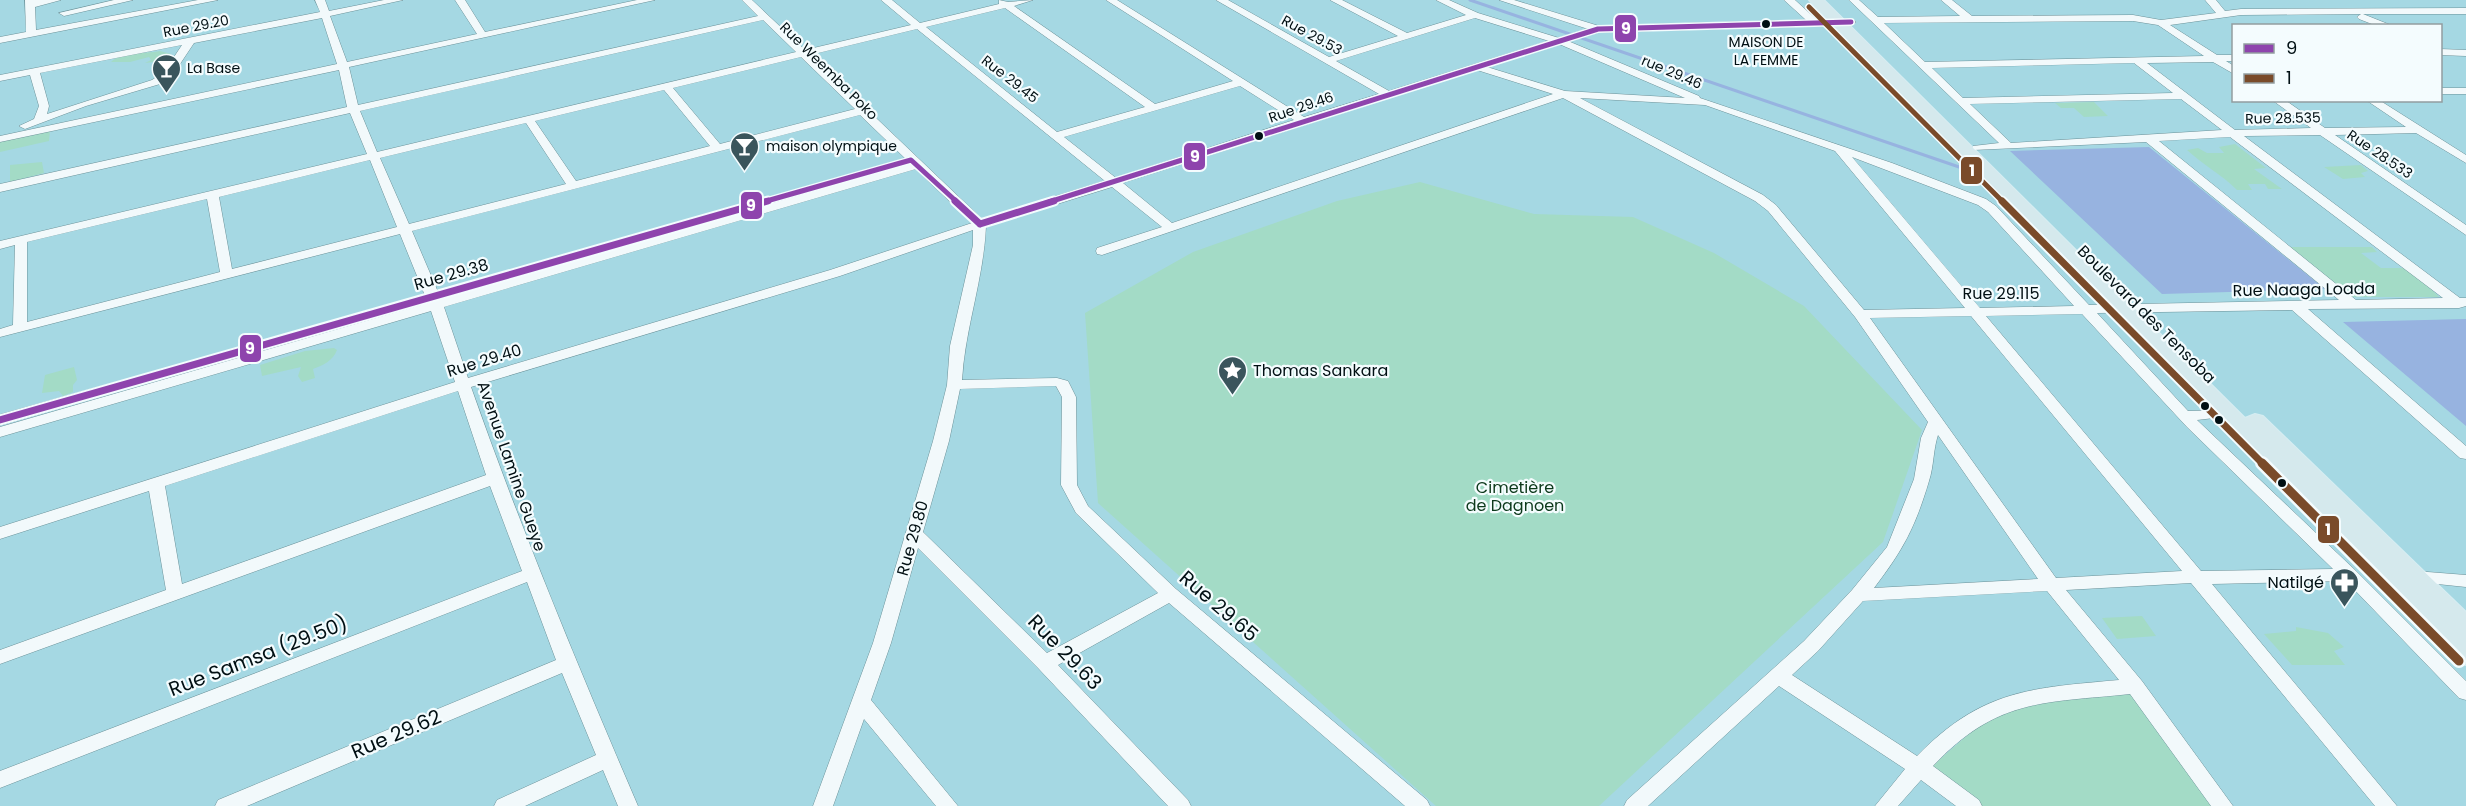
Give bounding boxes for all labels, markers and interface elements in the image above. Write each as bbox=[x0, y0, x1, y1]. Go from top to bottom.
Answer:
street label: Rue 29.20 bbox=[161, 10, 231, 42]
street label: Rue 29.53 bbox=[1278, 10, 1346, 60]
line badge: 9 bbox=[1614, 14, 1637, 43]
text: 9 bbox=[1621, 17, 1631, 40]
street label: Rue Weemba Poko bbox=[776, 18, 882, 124]
marker: MAISON DE LA FEMME bbox=[1760, 18, 1772, 30]
legend bbox=[2232, 24, 2442, 102]
place label: MAISON DE LA FEMME bbox=[1729, 32, 1803, 70]
text: 9 bbox=[2286, 35, 2297, 60]
street label: Rue 29.45 bbox=[977, 50, 1043, 108]
street label: rue 29.46 bbox=[1639, 50, 1706, 94]
bar icon: La Base bbox=[150, 52, 182, 94]
place label: La Base bbox=[187, 58, 241, 78]
text: 1 bbox=[2286, 65, 2292, 90]
street label: Rue 29.46 bbox=[1266, 87, 1336, 127]
street label: Rue 28.535 bbox=[2245, 107, 2321, 129]
street label: Rue 28.533 bbox=[2343, 125, 2417, 183]
bar icon: maison olympique bbox=[729, 130, 761, 172]
unlabelled marker bbox=[1253, 130, 1265, 142]
place label: maison olympique bbox=[766, 136, 897, 156]
line badge: 9 bbox=[1183, 142, 1206, 171]
text: 9 bbox=[1190, 145, 1200, 168]
line badge: 1 bbox=[1960, 156, 1983, 185]
text: 1 bbox=[1969, 159, 1975, 182]
line badge: 9 bbox=[740, 191, 763, 220]
text: 9 bbox=[746, 194, 756, 217]
street label: Boulevard des Tensoba bbox=[2072, 240, 2221, 389]
street label: Rue 29.38 bbox=[411, 253, 491, 296]
street label: Rue Naaga Loada bbox=[2233, 277, 2375, 302]
street label: Rue 29.115 bbox=[1962, 282, 2040, 305]
line badge: 9 bbox=[239, 334, 262, 363]
text: 9 bbox=[245, 337, 255, 360]
street label: Rue 29.40 bbox=[444, 338, 524, 383]
place icon: Thomas Sankara bbox=[1216, 354, 1248, 396]
place label: Thomas Sankara bbox=[1253, 359, 1388, 382]
street label: Avenue Lamine Gueye bbox=[472, 378, 551, 554]
unlabelled marker bbox=[2199, 400, 2211, 412]
unlabelled marker bbox=[2213, 414, 2225, 426]
park label: Cimetière de Dagnoen bbox=[1466, 476, 1564, 517]
unlabelled marker bbox=[2276, 477, 2288, 489]
street label: Rue 29.80 bbox=[891, 498, 934, 578]
line badge: 1 bbox=[2317, 515, 2340, 544]
text: 1 bbox=[2325, 518, 2331, 541]
street label: Rue 29.65 bbox=[1173, 564, 1265, 648]
pharmacy icon: Natilgé bbox=[2329, 566, 2361, 608]
place label: Natilgé bbox=[2268, 571, 2324, 594]
street label: Rue 29.63 bbox=[1022, 608, 1108, 696]
street label: Rue Samsa (29.50) bbox=[165, 609, 351, 703]
street label: Rue 29.62 bbox=[347, 703, 445, 765]

